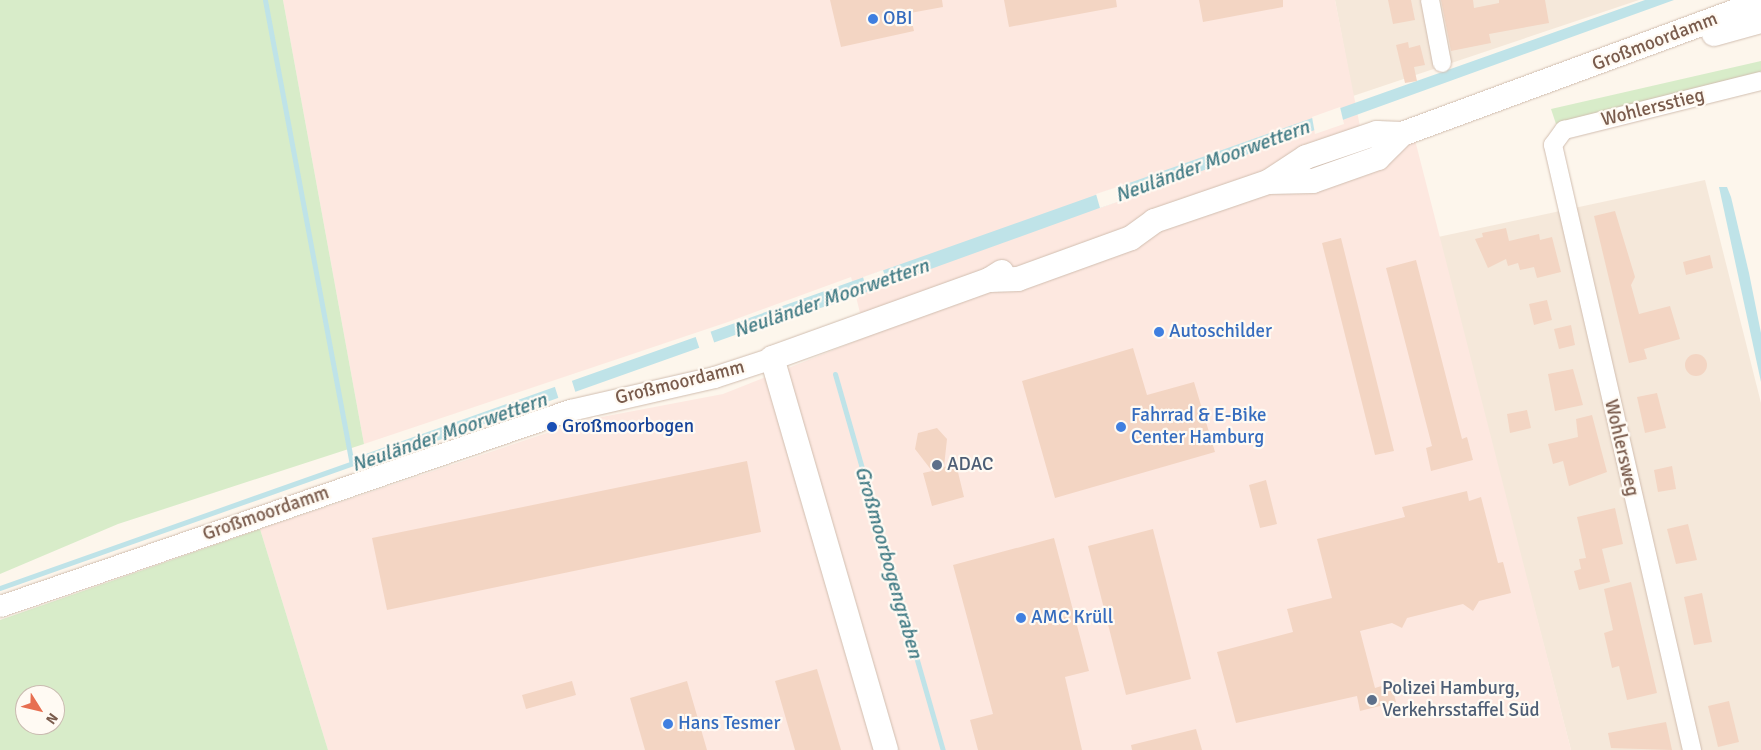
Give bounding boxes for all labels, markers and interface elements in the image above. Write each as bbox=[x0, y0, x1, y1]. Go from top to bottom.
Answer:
place label: OBI bbox=[883, 8, 913, 30]
street label: Großmoordamm bbox=[1589, 8, 1721, 76]
marker: OBI bbox=[867, 13, 879, 25]
street label: Wohlersstieg bbox=[1599, 84, 1707, 132]
water label: Neuländer Moorwettern bbox=[1112, 115, 1312, 207]
water label: Neuländer Moorwettern bbox=[730, 253, 932, 343]
place label: Autoschilder bbox=[1169, 321, 1272, 343]
marker: Autoschilder bbox=[1153, 326, 1165, 338]
street label: Großmoordamm bbox=[613, 356, 747, 410]
water label: Neuländer Moorwettern bbox=[348, 387, 550, 477]
street label: Wohlersweg bbox=[1599, 397, 1643, 499]
place label: Fahrrad & E-Bike Center Hamburg bbox=[1131, 405, 1267, 449]
place label: Großmoorbogen bbox=[562, 416, 694, 438]
marker: Großmoorbogen bbox=[546, 421, 558, 433]
marker: Fahrrad & E-Bike Center Hamburg bbox=[1115, 421, 1127, 433]
place label: ADAC bbox=[947, 454, 994, 476]
marker: ADAC bbox=[931, 459, 943, 471]
water label: Großmoorbogengraben bbox=[850, 463, 928, 661]
street label: Großmoordamm bbox=[200, 482, 332, 546]
place label: AMC Krüll bbox=[1031, 607, 1113, 629]
marker: AMC Krüll bbox=[1015, 612, 1027, 624]
place label: Polizei Hamburg, Verkehrsstaffel Süd bbox=[1382, 678, 1540, 722]
north arrow bbox=[15, 685, 65, 735]
marker: Polizei Hamburg, Verkehrsstaffel Süd bbox=[1366, 694, 1378, 706]
text: N bbox=[42, 710, 61, 727]
place label: Hans Tesmer bbox=[678, 713, 781, 735]
marker: Hans Tesmer bbox=[662, 718, 674, 730]

